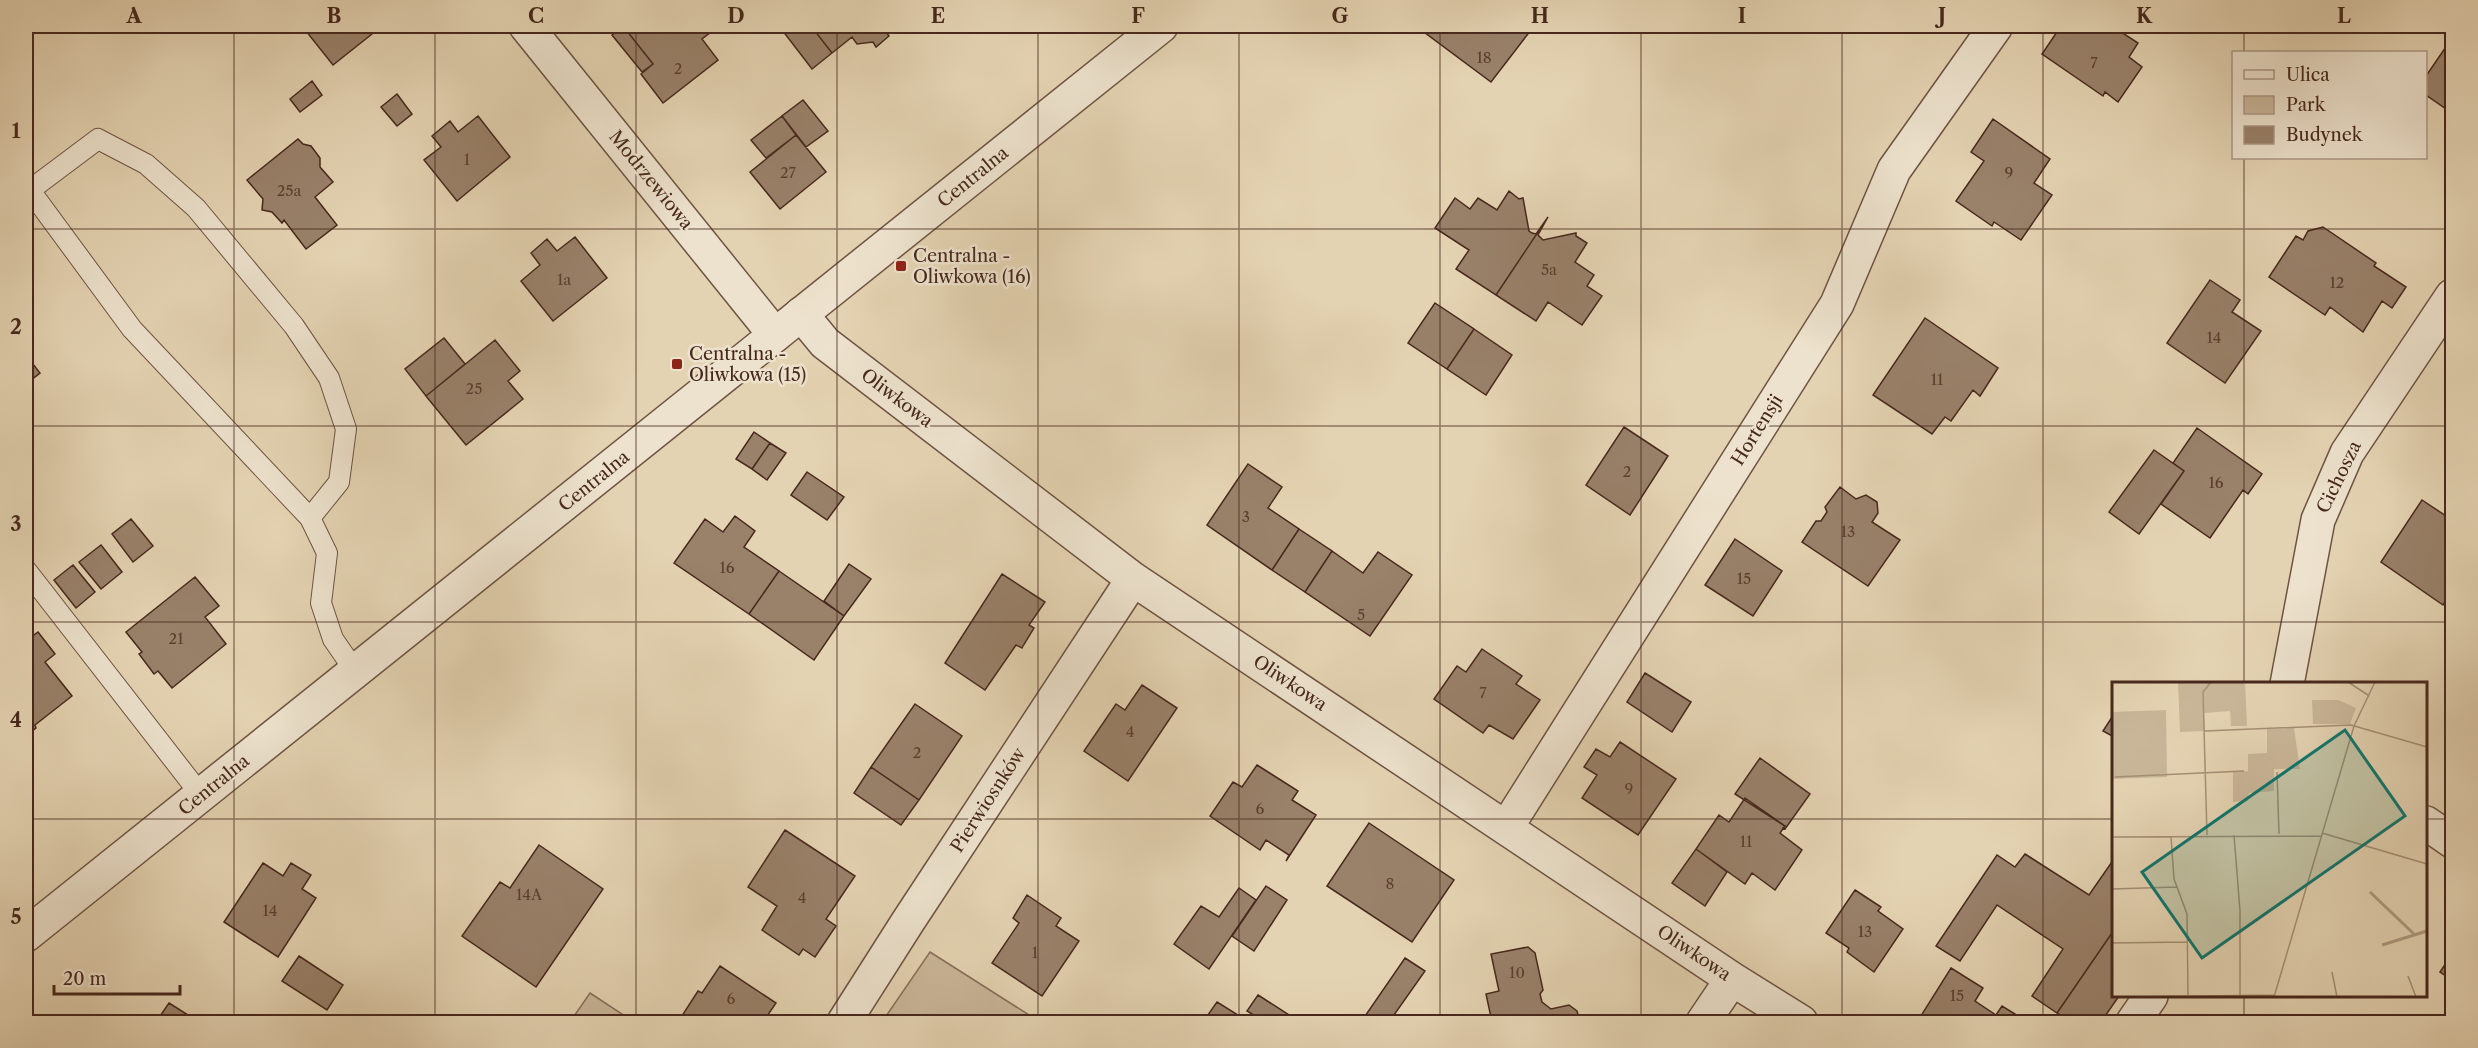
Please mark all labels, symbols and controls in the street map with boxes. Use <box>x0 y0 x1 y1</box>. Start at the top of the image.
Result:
text: A <box>125 4 142 28</box>
text: B <box>327 4 342 28</box>
text: C <box>528 4 544 28</box>
text: D <box>727 4 745 28</box>
text: E <box>931 4 945 28</box>
text: F <box>1131 4 1145 28</box>
text: G <box>1332 4 1349 28</box>
text: H <box>1531 4 1549 28</box>
text: I <box>1738 4 1746 28</box>
text: J <box>1934 4 1946 28</box>
text: K <box>2136 4 2153 28</box>
text: L <box>2337 4 2351 28</box>
house number: 18 <box>1476 48 1492 67</box>
legend <box>2232 51 2427 159</box>
house number: 7 <box>2090 53 2098 72</box>
house number: 2 <box>674 59 682 78</box>
text: Ulica <box>2286 64 2330 86</box>
text: Park <box>2286 94 2327 116</box>
text: 1 <box>12 119 21 143</box>
text: Budynek <box>2286 124 2364 146</box>
street label: Modrzewiowa <box>604 126 698 234</box>
street label: Centralna <box>933 141 1013 212</box>
house number: 1 <box>464 150 471 169</box>
house number: 27 <box>780 163 797 182</box>
house number: 9 <box>2005 163 2013 182</box>
house number: 25a <box>277 181 301 200</box>
place label: Centralna - Oliwkowa (16) <box>913 245 1031 288</box>
marker: Centralna - Oliwkowa (16) <box>894 259 908 273</box>
house number: 5a <box>1541 260 1557 279</box>
house number: 1a <box>557 270 571 289</box>
house number: 12 <box>2330 273 2344 292</box>
text: 2 <box>10 315 22 339</box>
house number: 14 <box>2207 328 2221 347</box>
place label: Centralna - Oliwkowa (15) <box>689 343 806 386</box>
marker: Centralna - Oliwkowa (15) <box>670 357 684 371</box>
street label: Oliwkowa <box>857 364 938 432</box>
house number: 11 <box>1931 370 1944 389</box>
house number: 25 <box>466 379 482 398</box>
street label: Hortensji <box>1727 390 1788 470</box>
street label: Cichosza <box>2312 437 2366 517</box>
street label: Centralna <box>554 445 634 516</box>
house number: 2 <box>1623 462 1631 481</box>
house number: 16 <box>2208 473 2224 492</box>
house number: 3 <box>1242 507 1250 526</box>
text: 3 <box>10 512 22 536</box>
house number: 13 <box>1841 522 1855 541</box>
house number: 16 <box>719 558 735 577</box>
house number: 15 <box>1737 569 1751 588</box>
house number: 5 <box>1357 605 1365 624</box>
house number: 21 <box>169 629 184 648</box>
street label: Oliwkowa <box>1249 650 1332 716</box>
inset map <box>2112 682 2427 997</box>
house number: 7 <box>1479 683 1487 702</box>
text: 4 <box>10 708 22 732</box>
house number: 4 <box>1126 722 1134 741</box>
street label: Pierwiosnków <box>946 742 1031 857</box>
house number: 2 <box>913 743 921 762</box>
street label: Centralna <box>174 749 254 820</box>
house number: 9 <box>1625 779 1633 798</box>
house number: 6 <box>1256 799 1265 818</box>
house number: 11 <box>1740 832 1753 851</box>
house number: 8 <box>1386 874 1395 893</box>
house number: 14A <box>516 885 543 904</box>
house number: 4 <box>798 888 806 907</box>
house number: 14 <box>263 901 277 920</box>
text: 5 <box>10 905 22 929</box>
street label: Oliwkowa <box>1653 920 1736 986</box>
house number: 13 <box>1858 922 1872 941</box>
house number: 1 <box>1032 943 1039 962</box>
scale bar <box>54 958 180 996</box>
house number: 10 <box>1509 963 1525 982</box>
text: 20 m <box>63 968 107 990</box>
house number: 15 <box>1950 986 1964 1005</box>
house number: 6 <box>727 989 736 1008</box>

